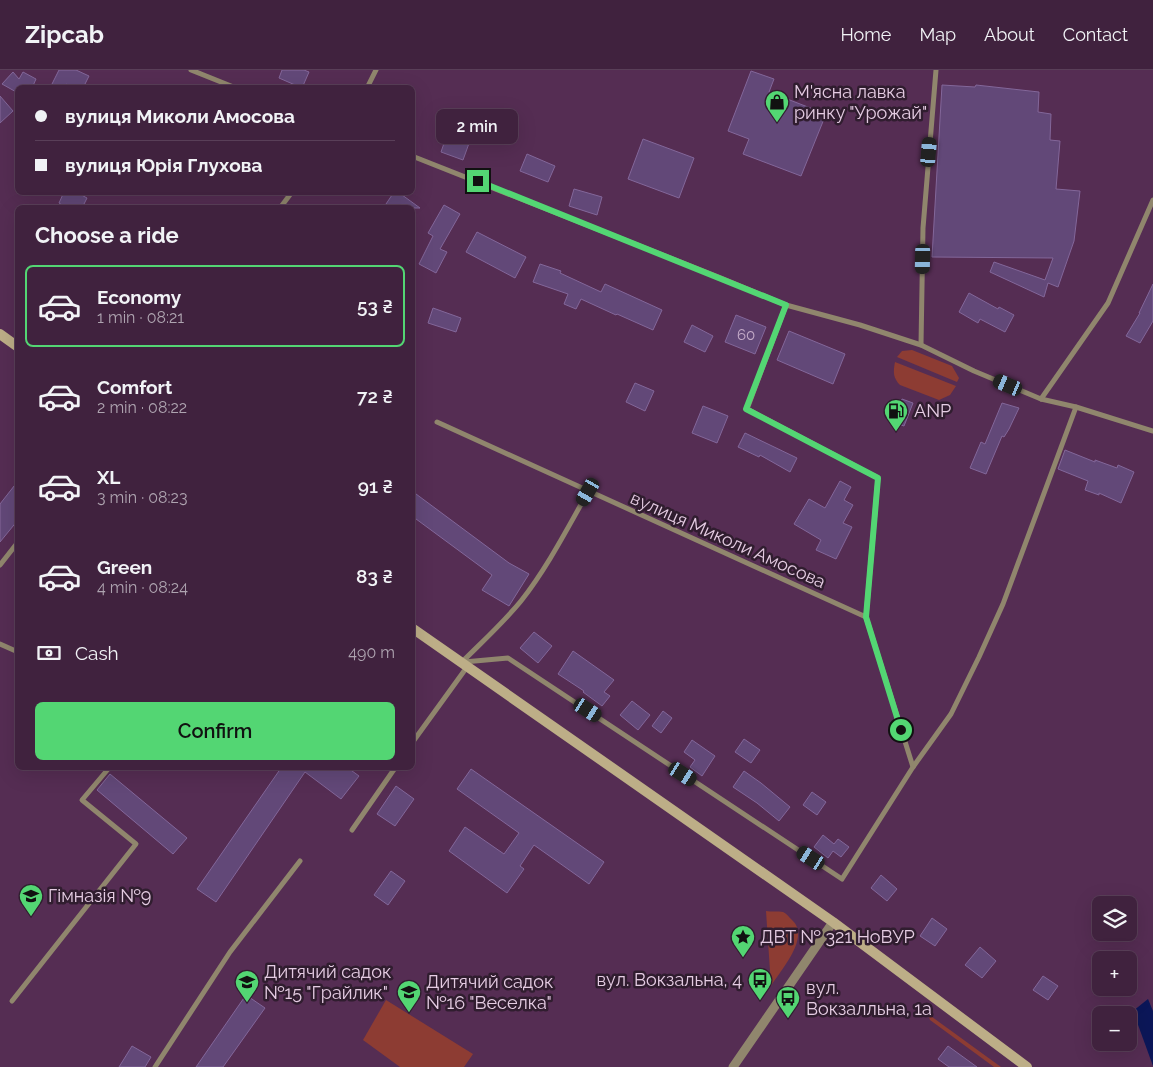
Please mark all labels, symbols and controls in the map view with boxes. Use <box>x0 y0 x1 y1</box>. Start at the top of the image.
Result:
text: Zipcab <box>25 20 104 49</box>
text: Home <box>840 24 891 45</box>
text: Map <box>919 24 956 45</box>
text: About <box>984 24 1035 45</box>
text: Contact <box>1063 24 1128 45</box>
place label: М'ясна лавка ринку "Урожай" <box>794 81 927 123</box>
shop icon: М'ясна лавка ринку "Урожай" <box>764 89 790 123</box>
text: вулиця Миколи Амосова <box>65 105 295 127</box>
callout: 2 min <box>437 108 519 144</box>
text: 2 min <box>457 117 498 136</box>
car <box>920 136 937 168</box>
text: вулиця Юрія Глухова <box>65 154 262 176</box>
route end <box>467 170 489 192</box>
text: Choose a ride <box>35 222 179 248</box>
car <box>915 244 930 274</box>
icon: car <box>37 284 82 329</box>
text: Economy <box>97 286 181 308</box>
text: 53 ₴ <box>357 295 393 317</box>
text: 1 min · 08:21 <box>97 308 184 327</box>
house number: 60 <box>737 326 755 344</box>
car <box>991 372 1024 398</box>
icon: car <box>37 374 82 419</box>
text: Comfort <box>97 376 172 398</box>
text: 72 ₴ <box>357 385 393 407</box>
text: 2 min · 08:22 <box>97 398 187 417</box>
fuel station icon: ANP <box>883 398 909 432</box>
place label: ANP <box>914 400 951 421</box>
icon: car <box>37 464 82 509</box>
text: XL <box>97 466 120 488</box>
text: 91 ₴ <box>358 475 393 497</box>
car <box>574 475 601 509</box>
street label: вулиця Миколи Амосова <box>627 487 829 592</box>
text: 3 min · 08:23 <box>97 488 188 507</box>
icon: car <box>37 554 82 599</box>
text: Green <box>97 556 152 578</box>
text: 83 ₴ <box>356 565 393 587</box>
text: 4 min · 08:24 <box>97 578 188 597</box>
icon: cash <box>35 639 63 667</box>
text: Cash <box>75 642 119 664</box>
text: 490 m <box>348 643 395 662</box>
car <box>571 696 604 724</box>
button: Confirm <box>35 702 395 760</box>
route start <box>890 719 912 741</box>
car <box>666 760 699 788</box>
car <box>794 844 827 872</box>
school or university icon: Гімназія №9 <box>18 883 44 917</box>
place label: Гімназія №9 <box>48 885 151 906</box>
map controls <box>1092 896 1137 1051</box>
button: layers <box>1092 896 1137 941</box>
place icon: ДВТ № 321 НоВУР <box>730 924 756 958</box>
place label: ДВТ № 321 НоВУР <box>760 926 915 947</box>
button: + <box>1092 951 1137 996</box>
place label: Дитячий садок №15 "Грайлик" <box>264 961 391 1003</box>
bus stop icon: вул. Вокзальна, 4 <box>747 967 773 1001</box>
school or university icon: Дитячий садок №15 "Грайлик" <box>234 969 260 1003</box>
place label: вул. Вокзальна, 4 <box>596 969 742 990</box>
place label: Дитячий садок №16 "Веселка" <box>426 971 553 1013</box>
place label: вул. Вокзалльна, 1а <box>806 977 932 1019</box>
school or university icon: Дитячий садок №16 "Веселка" <box>396 979 422 1013</box>
bus stop icon: вул. Вокзалльна, 1а <box>775 985 801 1019</box>
button: − <box>1092 1006 1137 1051</box>

